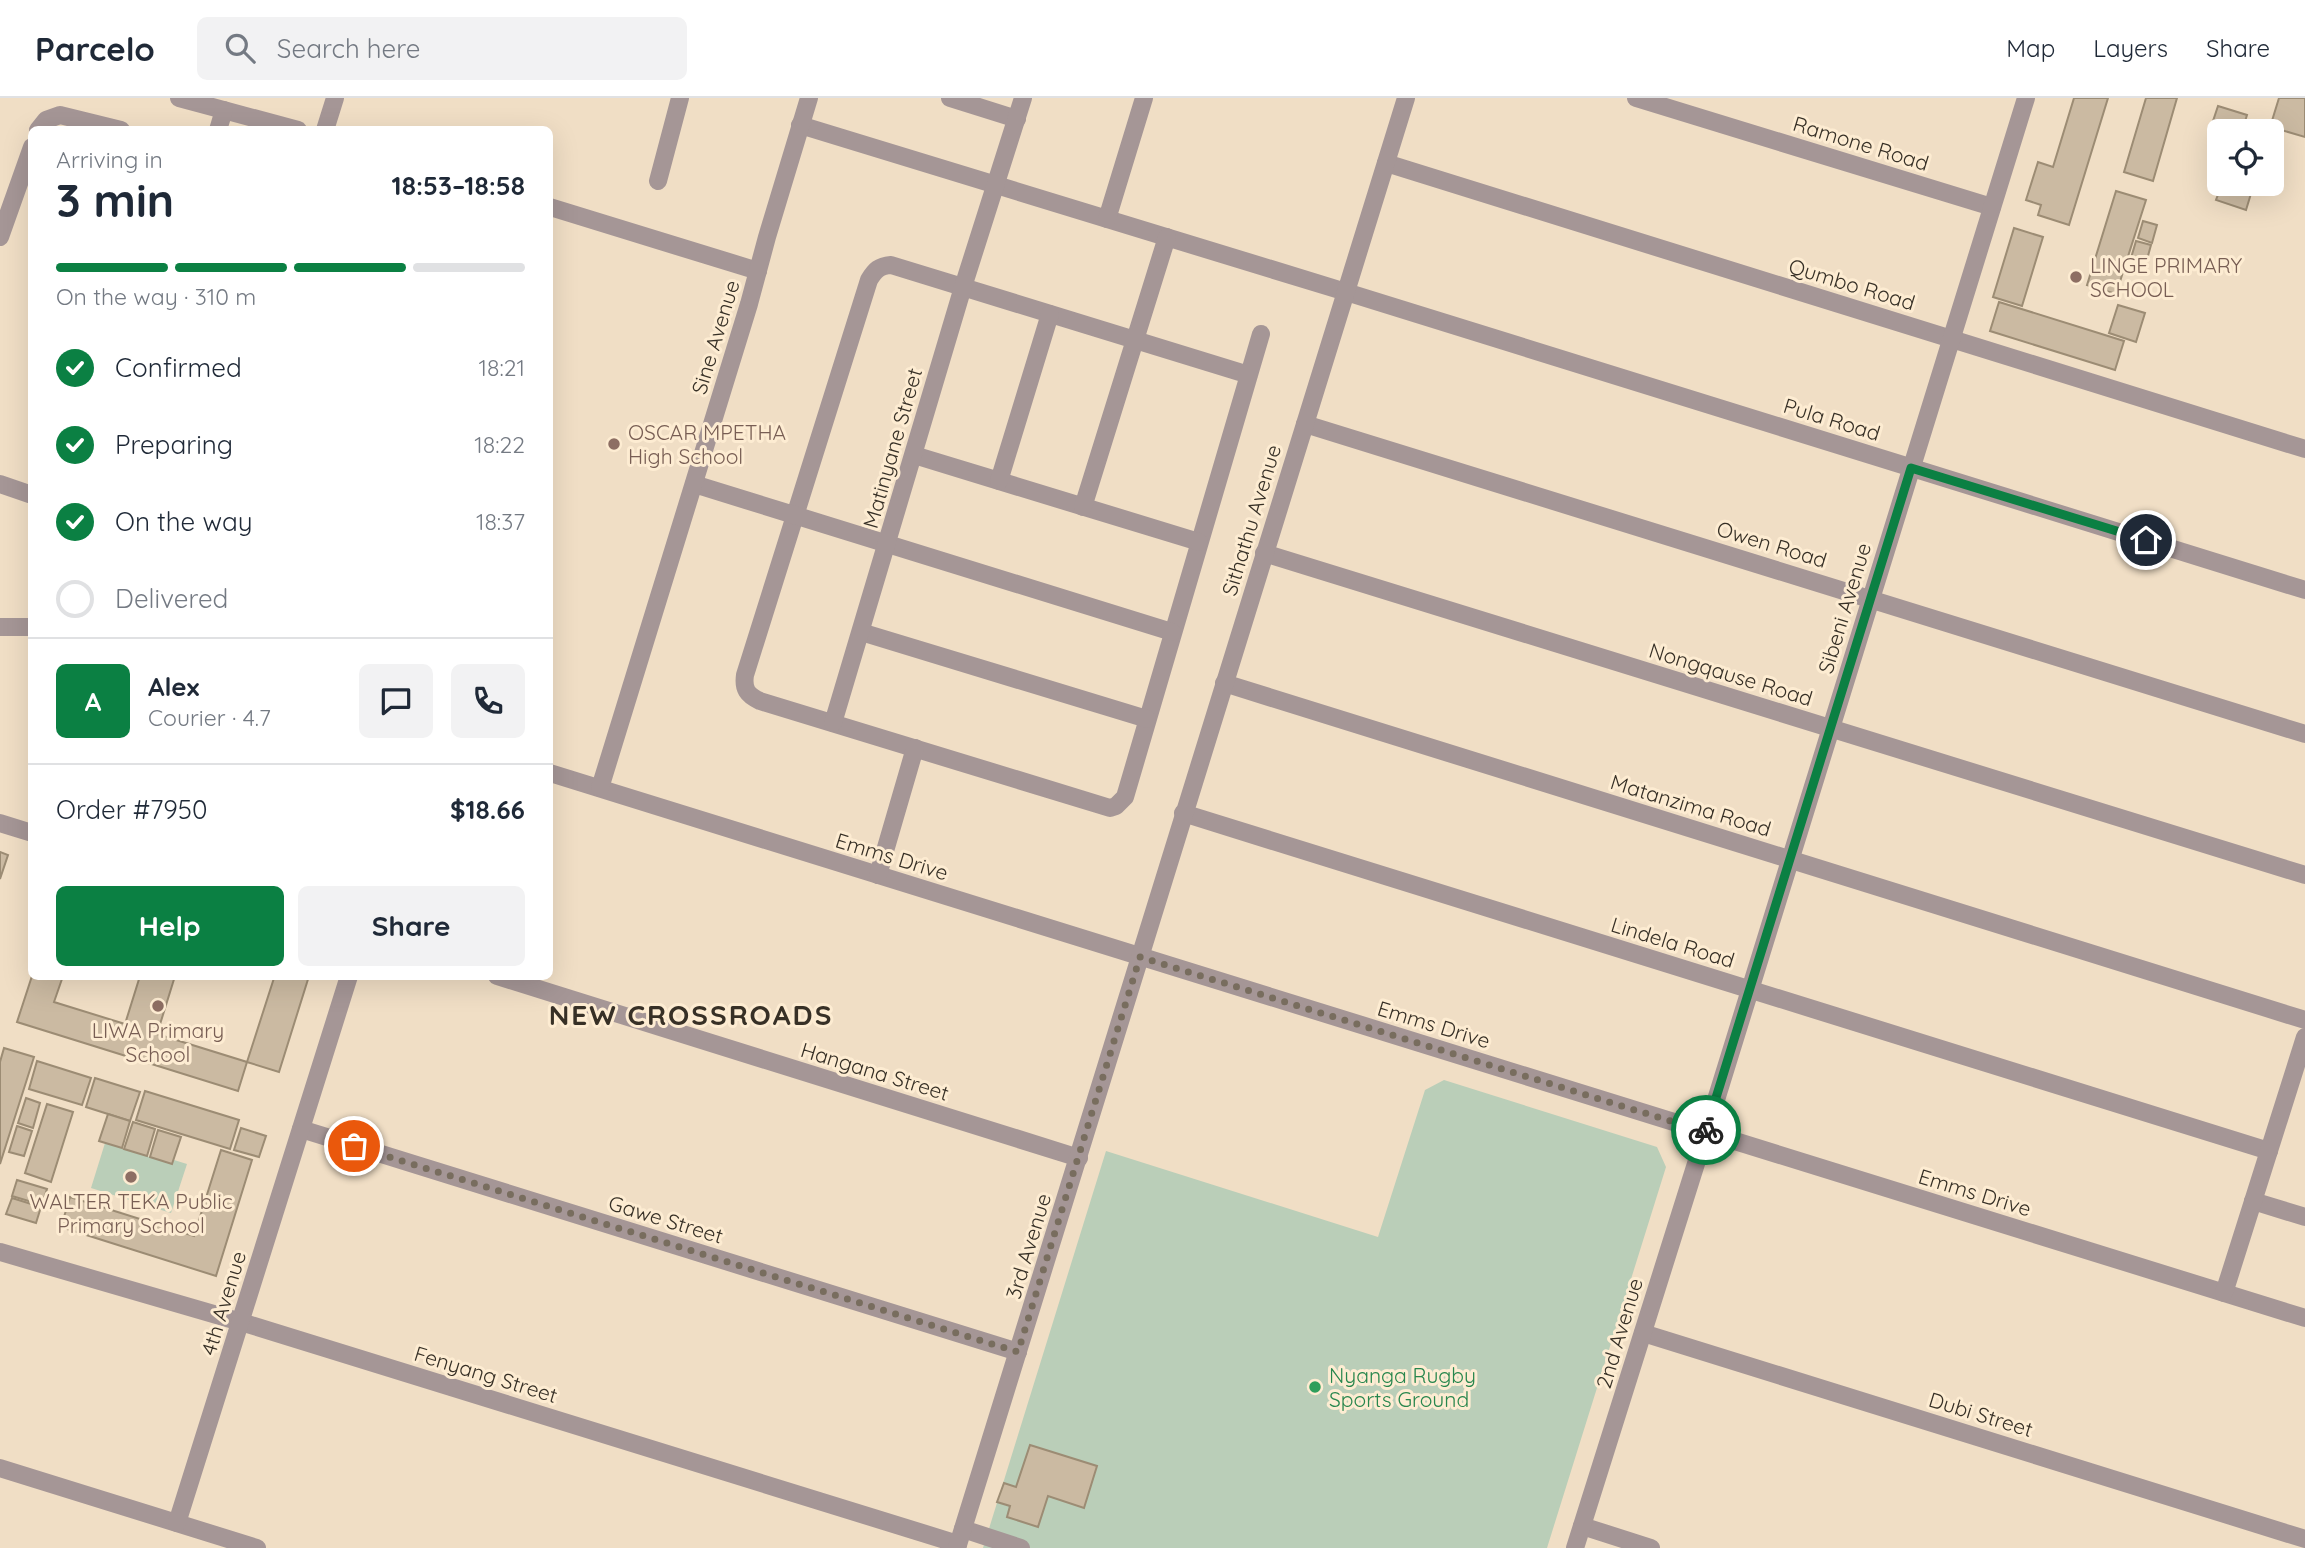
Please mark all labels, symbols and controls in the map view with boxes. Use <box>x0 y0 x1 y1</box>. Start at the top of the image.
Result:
search box <box>197 17 687 80</box>
text: Parcelo <box>35 28 155 69</box>
icon: search <box>221 29 259 67</box>
text: Search here <box>277 32 420 65</box>
text: Map <box>2006 33 2055 63</box>
text: Layers <box>2093 33 2168 63</box>
text: Share <box>2206 33 2270 63</box>
street label: Ramone Road <box>1790 110 1932 176</box>
map controls <box>2207 119 2284 196</box>
button: locate <box>2207 119 2284 196</box>
text: Arriving in <box>56 145 163 174</box>
text: 18:53–18:58 <box>392 169 525 202</box>
text: 3 min <box>56 171 174 229</box>
street label: Qumbo Road <box>1786 252 1918 316</box>
place label: LINGE PRIMARY SCHOOL <box>2090 252 2242 302</box>
marker: LINGE PRIMARY SCHOOL <box>2068 269 2084 285</box>
street label: Sine Avenue <box>685 277 745 397</box>
text: On the way · 310 m <box>56 282 256 311</box>
icon: check <box>56 349 94 387</box>
text: Confirmed <box>115 351 242 384</box>
text: 18:21 <box>479 353 525 382</box>
street label: Matinyane Street <box>857 365 927 531</box>
street label: Pula Road <box>1781 392 1883 446</box>
place label: OSCAR MPETHA High School <box>628 419 786 469</box>
icon: check <box>56 426 94 464</box>
text: Preparing <box>115 428 233 461</box>
text: 18:22 <box>474 430 525 459</box>
marker: OSCAR MPETHA High School <box>606 436 622 452</box>
street label: Sithathu Avenue <box>1216 441 1286 599</box>
icon: check <box>56 503 94 541</box>
text: On the way <box>115 505 253 538</box>
text: 18:37 <box>476 507 525 536</box>
pin <box>2116 510 2176 570</box>
street label: Owen Road <box>1714 515 1830 573</box>
icon: home <box>2127 521 2165 559</box>
street label: Sibeni Avenue <box>1812 540 1876 676</box>
text: Delivered <box>115 582 228 615</box>
street label: Nongqause Road <box>1646 637 1816 711</box>
button: chat <box>359 664 433 738</box>
button: phone <box>451 664 525 738</box>
text: Alex <box>148 670 199 703</box>
text: A <box>85 685 101 718</box>
text: Courier · 4.7 <box>148 703 271 732</box>
street label: Matanzima Road <box>1608 768 1774 842</box>
text: Order #7950 <box>56 793 207 826</box>
text: $18.66 <box>450 793 525 826</box>
street label: Emms Drive <box>833 827 951 885</box>
button: Help <box>56 886 284 966</box>
button: Share <box>298 886 525 966</box>
street label: Lindela Road <box>1608 911 1738 973</box>
street label: Emms Drive <box>1375 995 1493 1053</box>
district label: NEW CROSSROADS <box>549 997 833 1032</box>
marker: LIWA Primary School <box>150 998 166 1014</box>
place label: LIWA Primary School <box>92 1017 224 1067</box>
street label: Hangana Street <box>798 1036 952 1106</box>
courier <box>1671 1095 1741 1165</box>
icon: bike <box>1687 1111 1725 1149</box>
pin <box>324 1116 384 1176</box>
icon: bag <box>335 1127 373 1165</box>
street label: Emms Drive <box>1916 1163 2034 1221</box>
marker: WALTER TEKA Public Primary School <box>123 1169 139 1185</box>
place label: WALTER TEKA Public Primary School <box>29 1188 233 1238</box>
street label: Gawe Street <box>606 1189 726 1249</box>
street label: 3rd Avenue <box>1000 1190 1056 1302</box>
street label: 4th Avenue <box>195 1248 251 1358</box>
street label: 2nd Avenue <box>1590 1275 1648 1391</box>
street label: Fenyang Street <box>411 1340 561 1408</box>
place label: Nyanga Rugby Sports Ground <box>1329 1362 1476 1412</box>
marker: Nyanga Rugby Sports Ground <box>1307 1379 1323 1395</box>
street label: Dubi Street <box>1926 1386 2036 1442</box>

